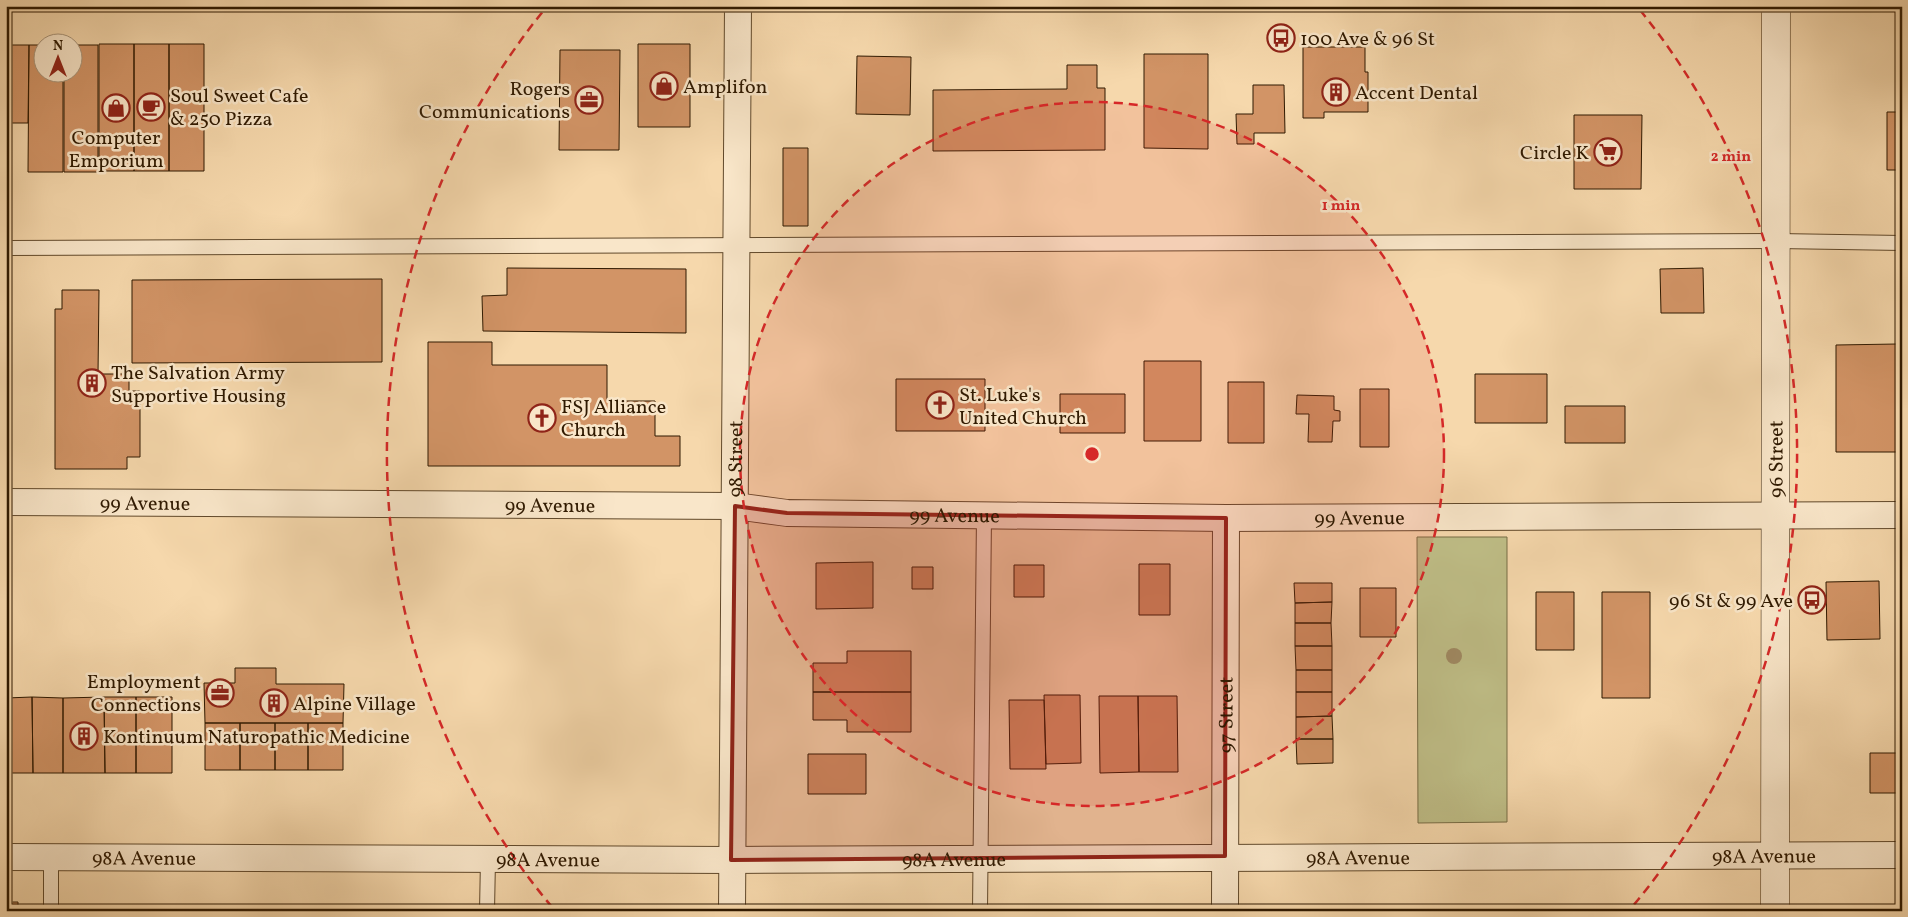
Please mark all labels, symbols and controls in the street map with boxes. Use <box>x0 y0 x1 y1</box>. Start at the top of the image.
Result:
bus stop icon: 100 Ave & 96 St <box>1266 23 1296 53</box>
place label: 100 Ave & 96 St <box>1300 26 1435 54</box>
north arrow <box>32 32 82 82</box>
text: N <box>53 37 63 56</box>
shop icon: Amplifon <box>649 71 679 101</box>
place label: Amplifon <box>683 74 768 102</box>
place label: Rogers Communications <box>419 76 570 127</box>
building icon: Accent Dental <box>1321 77 1351 107</box>
place label: Accent Dental <box>1355 80 1478 108</box>
place label: Soul Sweet Cafe & 250 Pizza <box>170 83 309 134</box>
office icon: Rogers Communications <box>574 85 604 115</box>
cafe icon: Soul Sweet Cafe & 250 Pizza <box>136 92 166 122</box>
shop icon: Computer Emporium <box>101 93 131 123</box>
place label: Computer Emporium <box>68 125 164 176</box>
supermarket icon: Circle K <box>1593 137 1623 167</box>
place label: Circle K <box>1520 140 1589 168</box>
text: 2 min <box>1711 147 1751 168</box>
text: 1 min <box>1322 196 1360 217</box>
place label: The Salvation Army Supportive Housing <box>111 360 286 411</box>
building icon: The Salvation Army Supportive Housing <box>77 368 107 398</box>
place label: St. Luke's United Church <box>959 382 1087 433</box>
church icon: St. Luke's United Church <box>925 390 955 420</box>
place label: FSJ Alliance Church <box>561 394 666 445</box>
church icon: FSJ Alliance Church <box>527 403 557 433</box>
street label: 98 Street <box>723 420 751 498</box>
street label: 96 Street <box>1763 420 1792 498</box>
centre of rings <box>1083 445 1101 463</box>
street label: 99 Avenue <box>100 491 190 519</box>
street label: 99 Avenue <box>505 493 595 521</box>
street label: 99 Avenue <box>909 502 1000 531</box>
street label: 99 Avenue <box>1314 505 1405 534</box>
bus stop icon: 96 St & 99 Ave <box>1797 585 1827 615</box>
place label: 96 St & 99 Ave <box>1669 588 1793 616</box>
place label: Employment Connections <box>87 669 201 720</box>
street label: 97 Street <box>1213 677 1242 753</box>
office icon: Employment Connections <box>205 678 235 708</box>
building icon: Alpine Village <box>259 688 289 718</box>
place label: Alpine Village <box>293 691 416 719</box>
building icon: Kontinuum Naturopathic Medicine <box>69 721 99 751</box>
place label: Kontinuum Naturopathic Medicine <box>103 724 410 752</box>
street label: 98A Avenue <box>1712 843 1816 872</box>
street label: 98A Avenue <box>92 845 196 874</box>
street label: 98A Avenue <box>1306 845 1410 874</box>
street label: 98A Avenue <box>496 847 600 875</box>
street label: 98A Avenue <box>902 847 1006 875</box>

